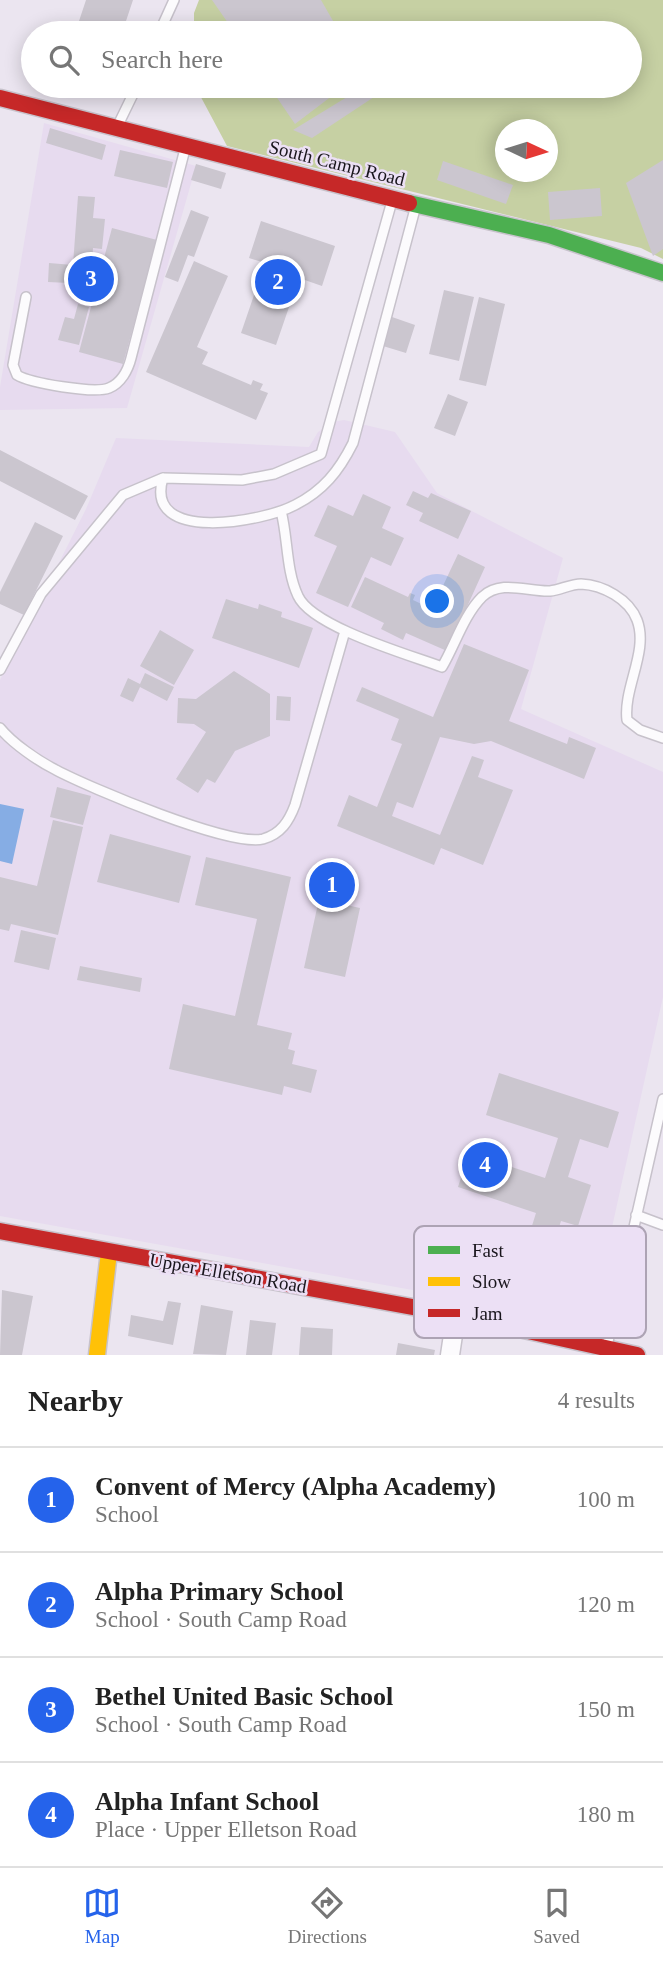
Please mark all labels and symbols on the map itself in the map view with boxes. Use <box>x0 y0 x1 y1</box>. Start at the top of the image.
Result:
north arrow <box>495 119 558 182</box>
street label: South Camp Road <box>267 136 408 190</box>
pin: 3 <box>68 253 114 305</box>
pin: 2 <box>255 256 301 308</box>
your location <box>420 584 454 618</box>
pin: 1 <box>309 859 355 911</box>
pin: 4 <box>462 1139 508 1191</box>
legend <box>414 1226 646 1338</box>
text: Fast <box>472 1240 504 1261</box>
street label: Upper Elletson Road <box>148 1249 309 1297</box>
text: Slow <box>472 1271 511 1292</box>
text: Jam <box>472 1303 503 1324</box>

